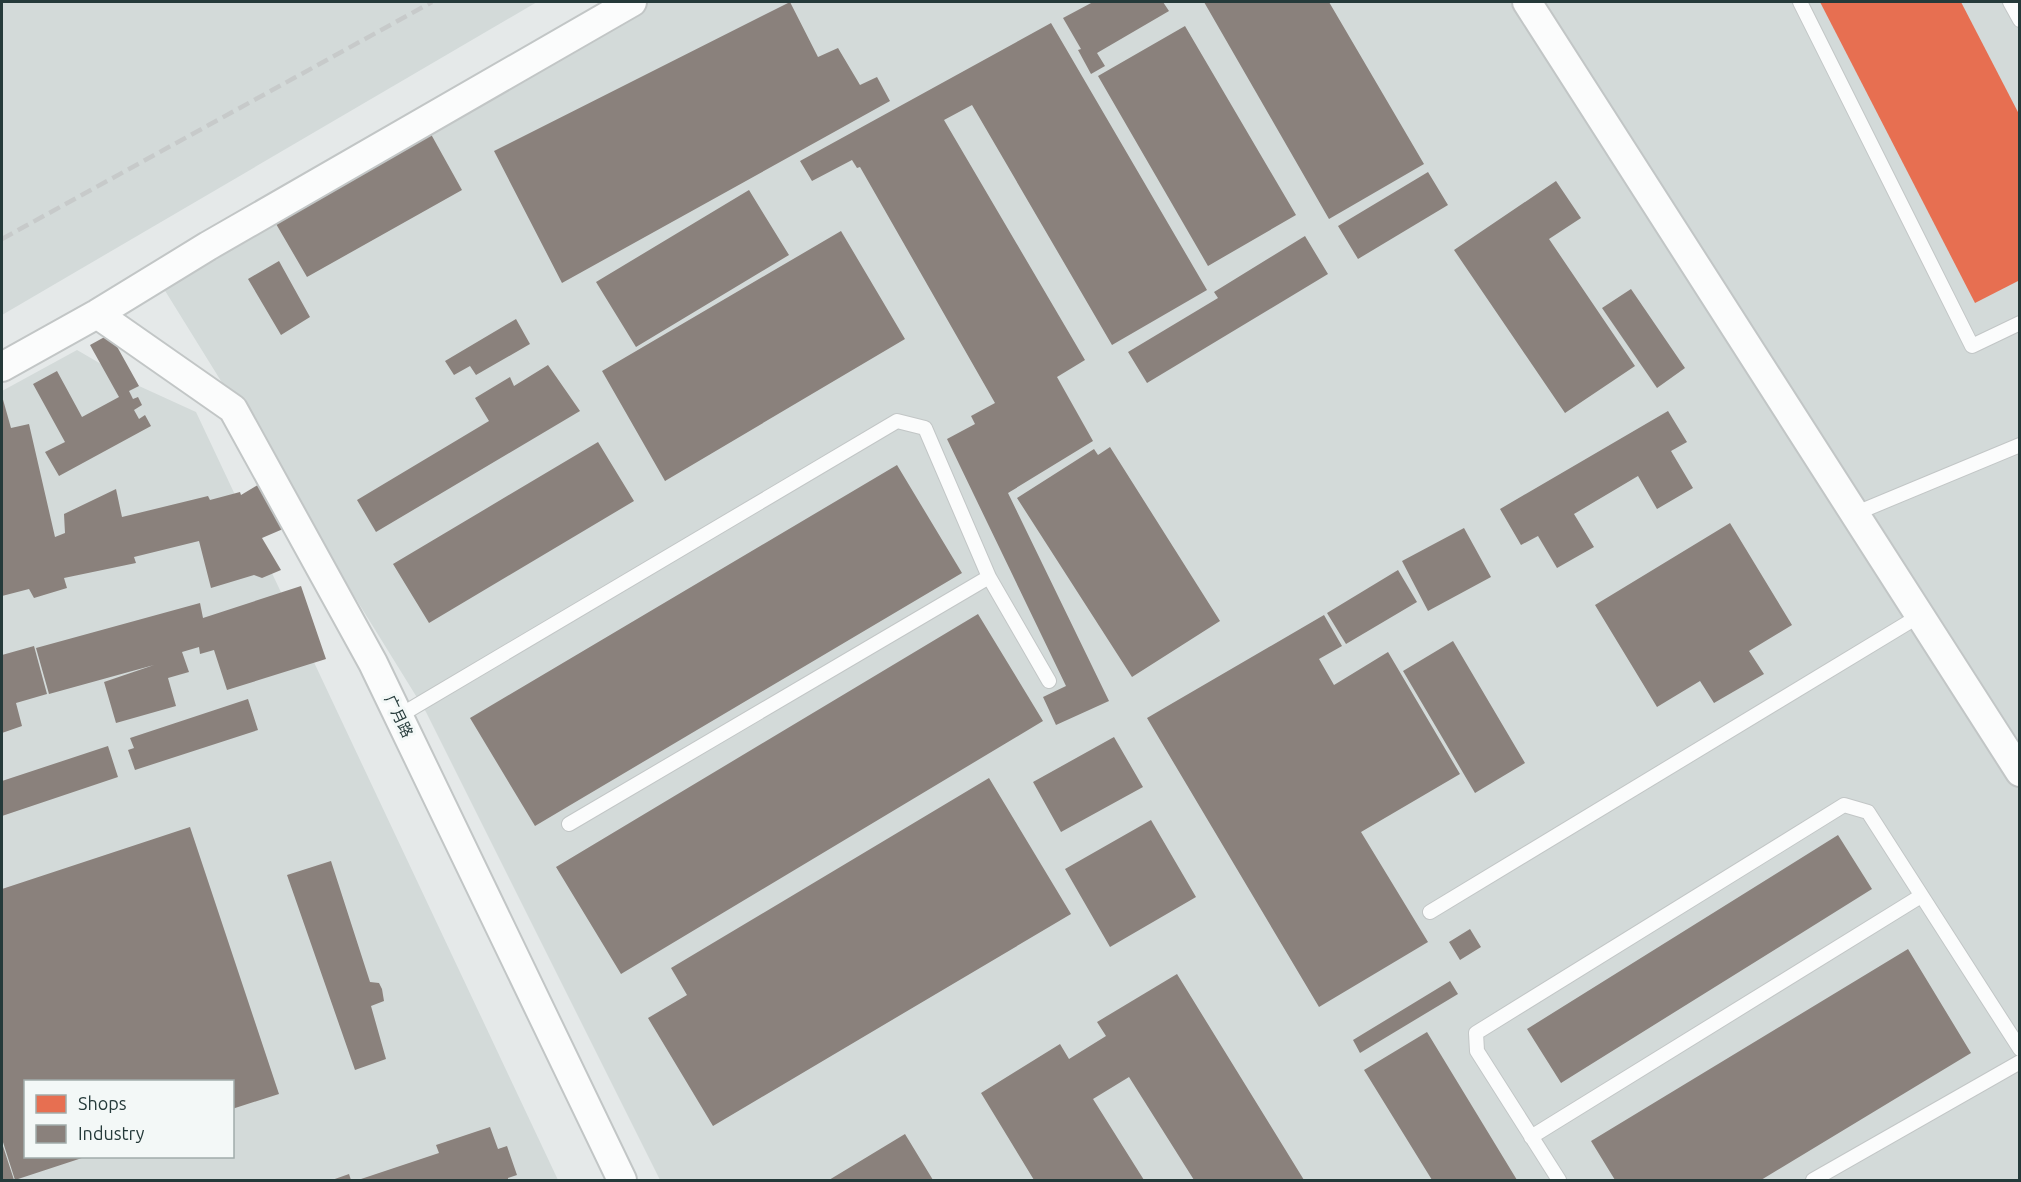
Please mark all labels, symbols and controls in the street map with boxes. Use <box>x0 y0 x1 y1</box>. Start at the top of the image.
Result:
street label: 广月路 <box>381 692 417 740</box>
legend <box>24 1080 234 1158</box>
text: Shops <box>78 1093 127 1113</box>
text: Industry <box>78 1123 145 1143</box>

